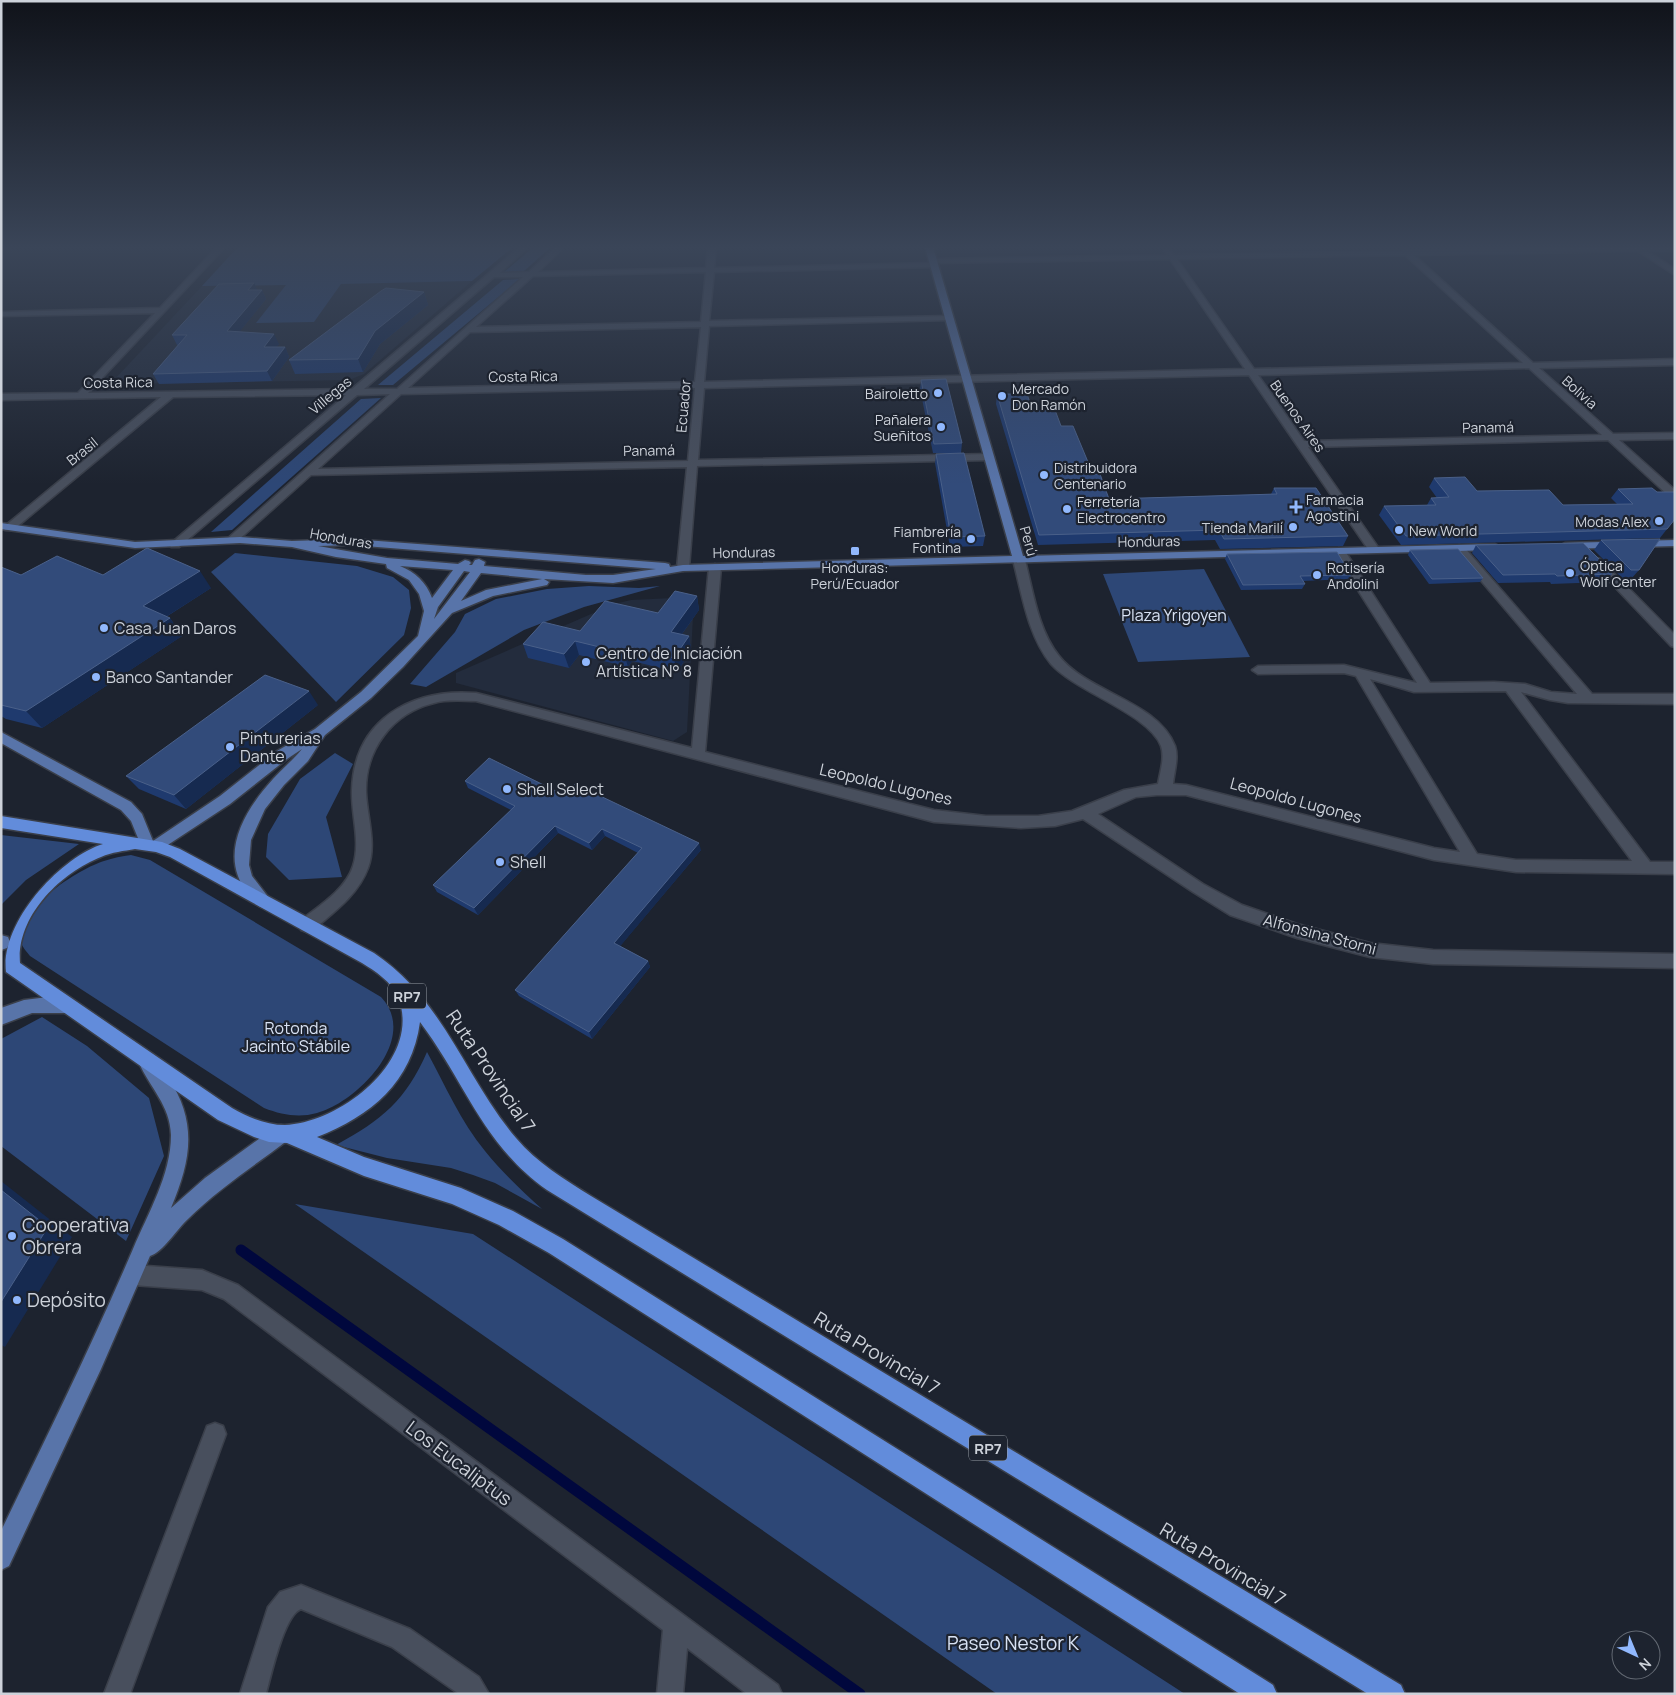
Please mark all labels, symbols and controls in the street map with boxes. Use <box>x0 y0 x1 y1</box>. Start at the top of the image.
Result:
street label: Costa Rica <box>488 366 558 386</box>
street label: Bolivia <box>1558 371 1602 413</box>
street label: Costa Rica <box>83 372 153 392</box>
street label: Villegas <box>305 372 355 418</box>
street label: Buenos Aires <box>1266 376 1330 456</box>
street label: Ecuador <box>671 379 695 433</box>
place label: Mercado Don Ramón <box>1012 379 1086 414</box>
place label: Bairoletto <box>865 384 928 403</box>
marker: Bairoletto <box>932 387 944 399</box>
marker: Mercado Don Ramón <box>996 390 1008 402</box>
place label: Pañalera Sueñitos <box>873 410 931 445</box>
street label: Panamá <box>1462 417 1514 437</box>
marker: Pañalera Sueñitos <box>935 421 947 433</box>
street label: Brasil <box>62 433 102 469</box>
street label: Panamá <box>623 440 675 460</box>
place label: Distribuidora Centenario <box>1054 458 1137 493</box>
marker: Distribuidora Centenario <box>1038 469 1050 481</box>
place label: Farmacia Agostini <box>1306 490 1364 525</box>
place label: Ferretería Electrocentro <box>1077 492 1166 527</box>
marker: Farmacia Agostini <box>1290 501 1302 513</box>
marker: Ferretería Electrocentro <box>1061 503 1073 515</box>
place label: Modas Alex <box>1575 512 1650 531</box>
marker: Modas Alex <box>1653 515 1665 527</box>
place label: Tienda Marilí <box>1202 518 1283 537</box>
marker: Tienda Marilí <box>1287 521 1299 533</box>
place label: New World <box>1409 521 1477 540</box>
place label: Fiambrería Fontina <box>894 522 961 557</box>
street label: Honduras <box>309 523 373 553</box>
street label: Perú <box>1016 524 1042 558</box>
marker: New World <box>1393 524 1405 536</box>
street label: Honduras <box>1118 531 1180 551</box>
marker: Fiambrería Fontina <box>965 533 977 545</box>
street label: Honduras <box>713 542 775 562</box>
marker: Honduras: Perú/Ecuador <box>849 545 861 557</box>
place label: Óptica Wolf Center <box>1580 556 1656 591</box>
place label: Honduras: Perú/Ecuador <box>811 558 899 593</box>
place label: Rotisería Andolini <box>1327 558 1385 593</box>
marker: Óptica Wolf Center <box>1564 567 1576 579</box>
marker: Rotisería Andolini <box>1311 569 1323 581</box>
park label: Plaza Yrigoyen <box>1121 604 1227 626</box>
place label: Casa Juan Daros <box>114 617 236 639</box>
marker: Casa Juan Daros <box>98 622 110 634</box>
place label: Centro de Iniciación Artística N° 8 <box>596 642 742 682</box>
marker: Centro de Iniciación Artística N° 8 <box>580 656 592 668</box>
place label: Banco Santander <box>106 666 233 688</box>
marker: Banco Santander <box>90 671 102 683</box>
place label: Pinturerias Dante <box>240 727 321 767</box>
marker: Pinturerias Dante <box>224 741 236 753</box>
street label: Leopoldo Lugones <box>817 758 955 810</box>
street label: Leopoldo Lugones <box>1228 772 1364 828</box>
place label: Shell Select <box>517 778 604 800</box>
marker: Shell Select <box>501 783 513 795</box>
place label: Shell <box>510 851 546 873</box>
marker: Shell <box>494 856 506 868</box>
street label: Alfonsina Storni <box>1261 908 1379 960</box>
road number: RP7 <box>388 984 426 1008</box>
street label: Ruta Provincial 7 <box>440 1005 542 1137</box>
park label: Rotonda Jacinto Stábile <box>242 1017 350 1057</box>
place label: Cooperativa Obrera <box>22 1212 129 1260</box>
marker: Cooperativa Obrera <box>6 1230 18 1242</box>
place label: Depósito <box>27 1287 106 1313</box>
marker: Depósito <box>11 1294 23 1306</box>
street label: Ruta Provincial 7 <box>809 1305 945 1401</box>
street label: Los Eucaliptus <box>401 1414 517 1512</box>
road number: RP7 <box>969 1436 1007 1460</box>
street label: Ruta Provincial 7 <box>1155 1516 1291 1612</box>
park label: Paseo Nestor K <box>947 1630 1080 1656</box>
north arrow <box>1611 1630 1661 1680</box>
text: N <box>1635 1654 1656 1675</box>

